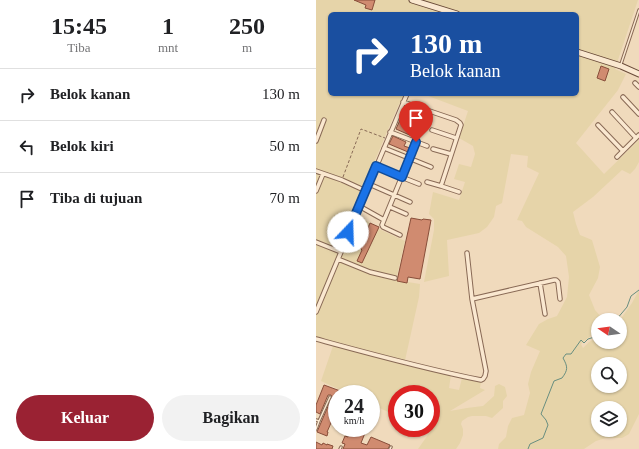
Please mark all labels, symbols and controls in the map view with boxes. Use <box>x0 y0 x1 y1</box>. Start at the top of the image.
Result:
text: 15:45 <box>51 13 107 39</box>
text: 1 <box>162 13 174 39</box>
text: 250 <box>229 13 265 39</box>
icon: right <box>344 28 396 80</box>
text: 130 m <box>410 28 482 59</box>
text: Tiba <box>67 40 91 55</box>
text: mnt <box>158 40 178 55</box>
text: m <box>242 40 252 55</box>
text: Belok kanan <box>410 61 500 81</box>
icon: right <box>16 84 38 106</box>
text: Belok kanan <box>50 86 130 102</box>
text: 130 m <box>262 86 300 102</box>
pin <box>399 101 433 142</box>
icon: arrive <box>405 107 427 129</box>
icon: left <box>16 136 38 158</box>
text: Belok kiri <box>50 138 114 154</box>
text: 50 m <box>270 138 300 154</box>
icon: arrive <box>16 188 38 210</box>
text: Tiba di tujuan <box>50 190 142 206</box>
text: 70 m <box>270 190 300 206</box>
position arrow <box>327 211 369 253</box>
north arrow <box>591 313 627 349</box>
map controls <box>591 313 627 437</box>
button: search <box>591 357 627 393</box>
speed limit sign: 30 <box>388 385 440 437</box>
button: Keluar <box>16 395 154 441</box>
button: Bagikan <box>162 395 300 441</box>
text: 24 <box>344 395 364 417</box>
button: layers <box>591 401 627 437</box>
text: km/h <box>344 415 364 426</box>

